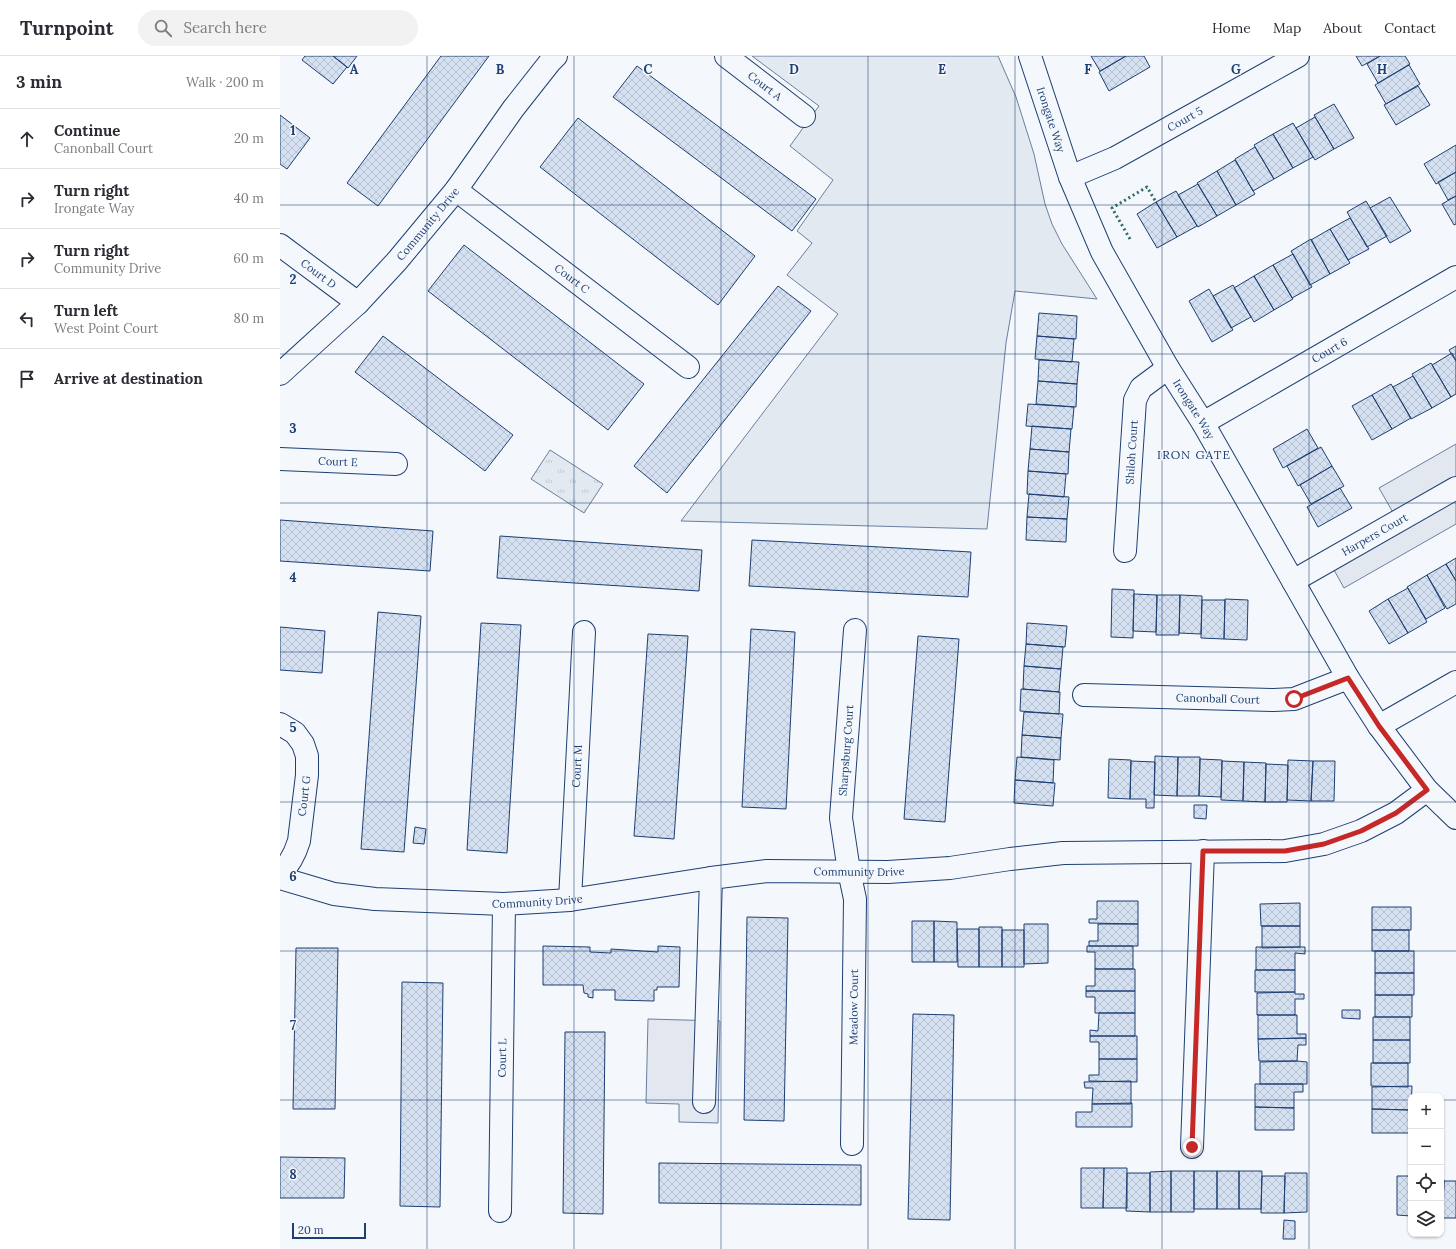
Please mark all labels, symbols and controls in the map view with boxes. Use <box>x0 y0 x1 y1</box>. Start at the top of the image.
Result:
search box <box>138 10 418 46</box>
text: Turnpoint <box>20 16 114 40</box>
icon: search <box>152 17 174 39</box>
text: Search here <box>184 18 267 37</box>
text: Home <box>1212 19 1251 37</box>
text: Map <box>1273 19 1301 37</box>
text: About <box>1323 19 1362 37</box>
text: Contact <box>1384 19 1436 37</box>
text: A <box>350 61 359 78</box>
text: B <box>496 61 505 78</box>
text: C <box>644 61 653 78</box>
text: D <box>789 61 799 78</box>
text: E <box>938 61 946 78</box>
text: F <box>1084 61 1092 78</box>
text: G <box>1231 61 1241 78</box>
text: H <box>1377 61 1387 78</box>
street label: Court A <box>745 68 786 104</box>
text: 3 min <box>16 71 62 93</box>
text: Walk · 200 m <box>186 74 264 91</box>
street label: Irongate Way <box>1034 85 1068 154</box>
street label: Court 5 <box>1165 103 1205 135</box>
text: Continue <box>54 121 120 140</box>
text: 1 <box>290 122 296 139</box>
icon: ahead <box>16 128 38 150</box>
text: 20 m <box>234 130 264 147</box>
text: Canonball Court <box>54 140 153 157</box>
text: Turn right <box>54 181 130 200</box>
street label: Community Drive <box>393 184 462 263</box>
icon: right <box>16 188 38 210</box>
text: 40 m <box>234 190 264 207</box>
text: Irongate Way <box>54 200 134 217</box>
text: Turn right <box>54 241 130 260</box>
icon: right <box>16 248 38 270</box>
text: 60 m <box>233 250 264 267</box>
street label: Court D <box>298 256 339 291</box>
text: Community Drive <box>54 260 161 277</box>
street label: Court C <box>552 261 593 297</box>
text: 2 <box>290 271 297 288</box>
text: Turn left <box>54 301 118 320</box>
icon: left <box>16 308 38 330</box>
text: 80 m <box>234 310 264 327</box>
text: West Point Court <box>54 320 158 337</box>
street label: Court 6 <box>1309 334 1350 366</box>
icon: arrive <box>16 368 38 390</box>
text: Arrive at destination <box>54 369 203 388</box>
street label: Irongate Way <box>1170 376 1218 442</box>
street label: Shiloh Court <box>1122 419 1141 485</box>
text: 3 <box>289 420 297 437</box>
district label: IRON GATE <box>1157 447 1231 462</box>
street label: Court E <box>318 454 358 469</box>
street label: Harpers Court <box>1339 510 1411 559</box>
text: 4 <box>289 569 297 586</box>
street label: Canonball Court <box>1176 690 1261 707</box>
route start <box>1285 690 1303 708</box>
street label: Sharpsburg Court <box>836 704 856 797</box>
text: 5 <box>289 719 297 736</box>
street label: Court M <box>569 744 585 788</box>
street label: Court G <box>295 774 314 817</box>
street label: Community Drive <box>814 864 905 879</box>
text: 6 <box>289 868 297 885</box>
street label: Community Drive <box>492 891 584 911</box>
street label: Meadow Court <box>846 968 861 1045</box>
text: 7 <box>290 1017 296 1034</box>
street label: Court L <box>495 1038 509 1078</box>
map controls <box>1408 1093 1444 1237</box>
button: + <box>1408 1093 1444 1129</box>
button: − <box>1408 1129 1444 1165</box>
route end <box>1183 1138 1201 1156</box>
button: locate <box>1408 1165 1444 1201</box>
text: 8 <box>289 1166 297 1183</box>
button: layers <box>1408 1201 1444 1237</box>
scale bar <box>292 1221 366 1240</box>
text: 20 m <box>298 1223 323 1237</box>

